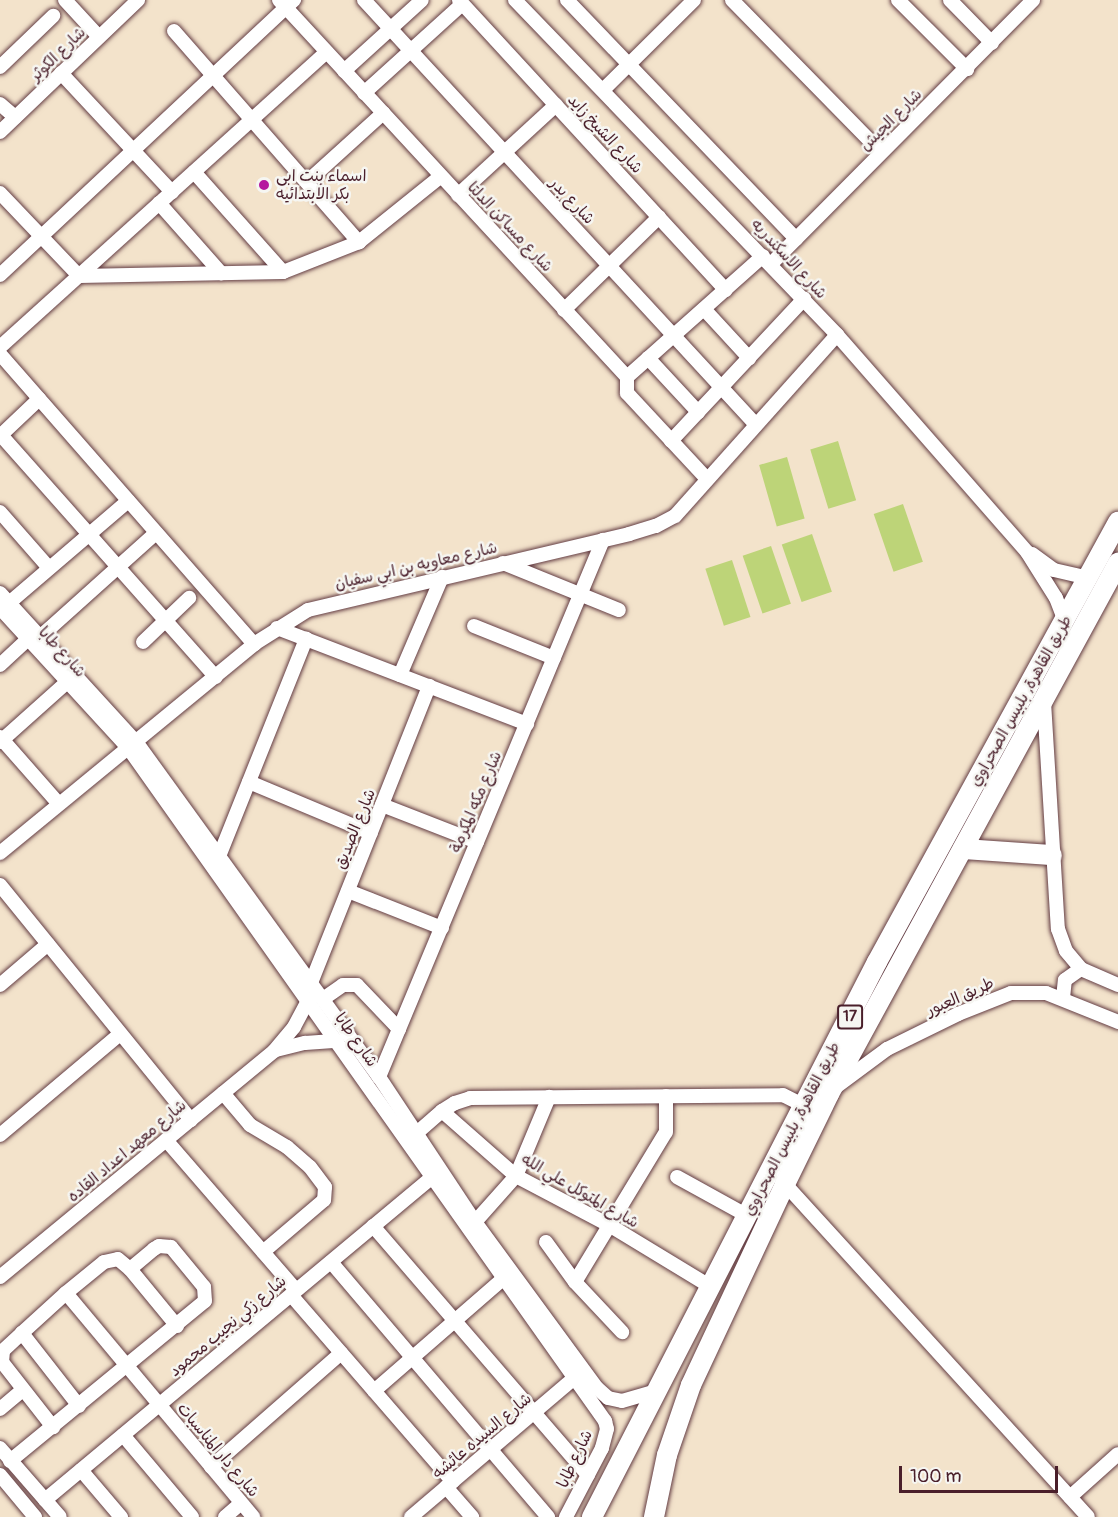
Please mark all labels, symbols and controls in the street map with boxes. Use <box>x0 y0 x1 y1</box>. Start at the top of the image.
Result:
street label: شارع الكوثر <box>26 23 90 85</box>
street label: شارع الجيش <box>856 85 926 155</box>
street label: شارع الشيخ زايد <box>563 90 647 178</box>
place label: اسماء بنت ابي بكر الابتدائيه <box>276 166 366 204</box>
street label: شارع بدر <box>546 174 598 228</box>
marker: اسماء بنت ابي بكر الابتدائيه <box>257 178 271 192</box>
street label: شارع مساكن الدلتا <box>463 178 557 276</box>
street label: شارع الاسكندريه <box>747 215 831 303</box>
street label: شارع معاويه بن ابي سفيان <box>333 538 499 594</box>
street label: طريق القاهرة, بلبيس الصحراوي <box>966 612 1076 790</box>
street label: شارع طابا <box>34 623 90 681</box>
street label: شارع مكه المكرمة <box>446 748 506 856</box>
street label: شارع الصديق <box>330 786 380 872</box>
street label: طريق العبور <box>923 974 997 1020</box>
road number: 17 <box>836 1005 864 1029</box>
street label: شارع طابا <box>330 1009 382 1071</box>
street label: طريق القاهرة, بلبيس الصحراوي <box>740 1039 844 1219</box>
street label: شارع معهد اعداد القاده <box>64 1096 190 1206</box>
street label: شارع المتوكل علي الله <box>518 1150 642 1232</box>
street label: شارع زكي نجيب محمود <box>166 1271 290 1381</box>
street label: شارع السيده عائشه <box>428 1389 536 1483</box>
street label: شارع دار المناسبات <box>173 1399 263 1501</box>
street label: شارع طابا <box>553 1427 597 1491</box>
scale bar <box>902 1454 1061 1492</box>
text: 100 m <box>910 1465 962 1488</box>

